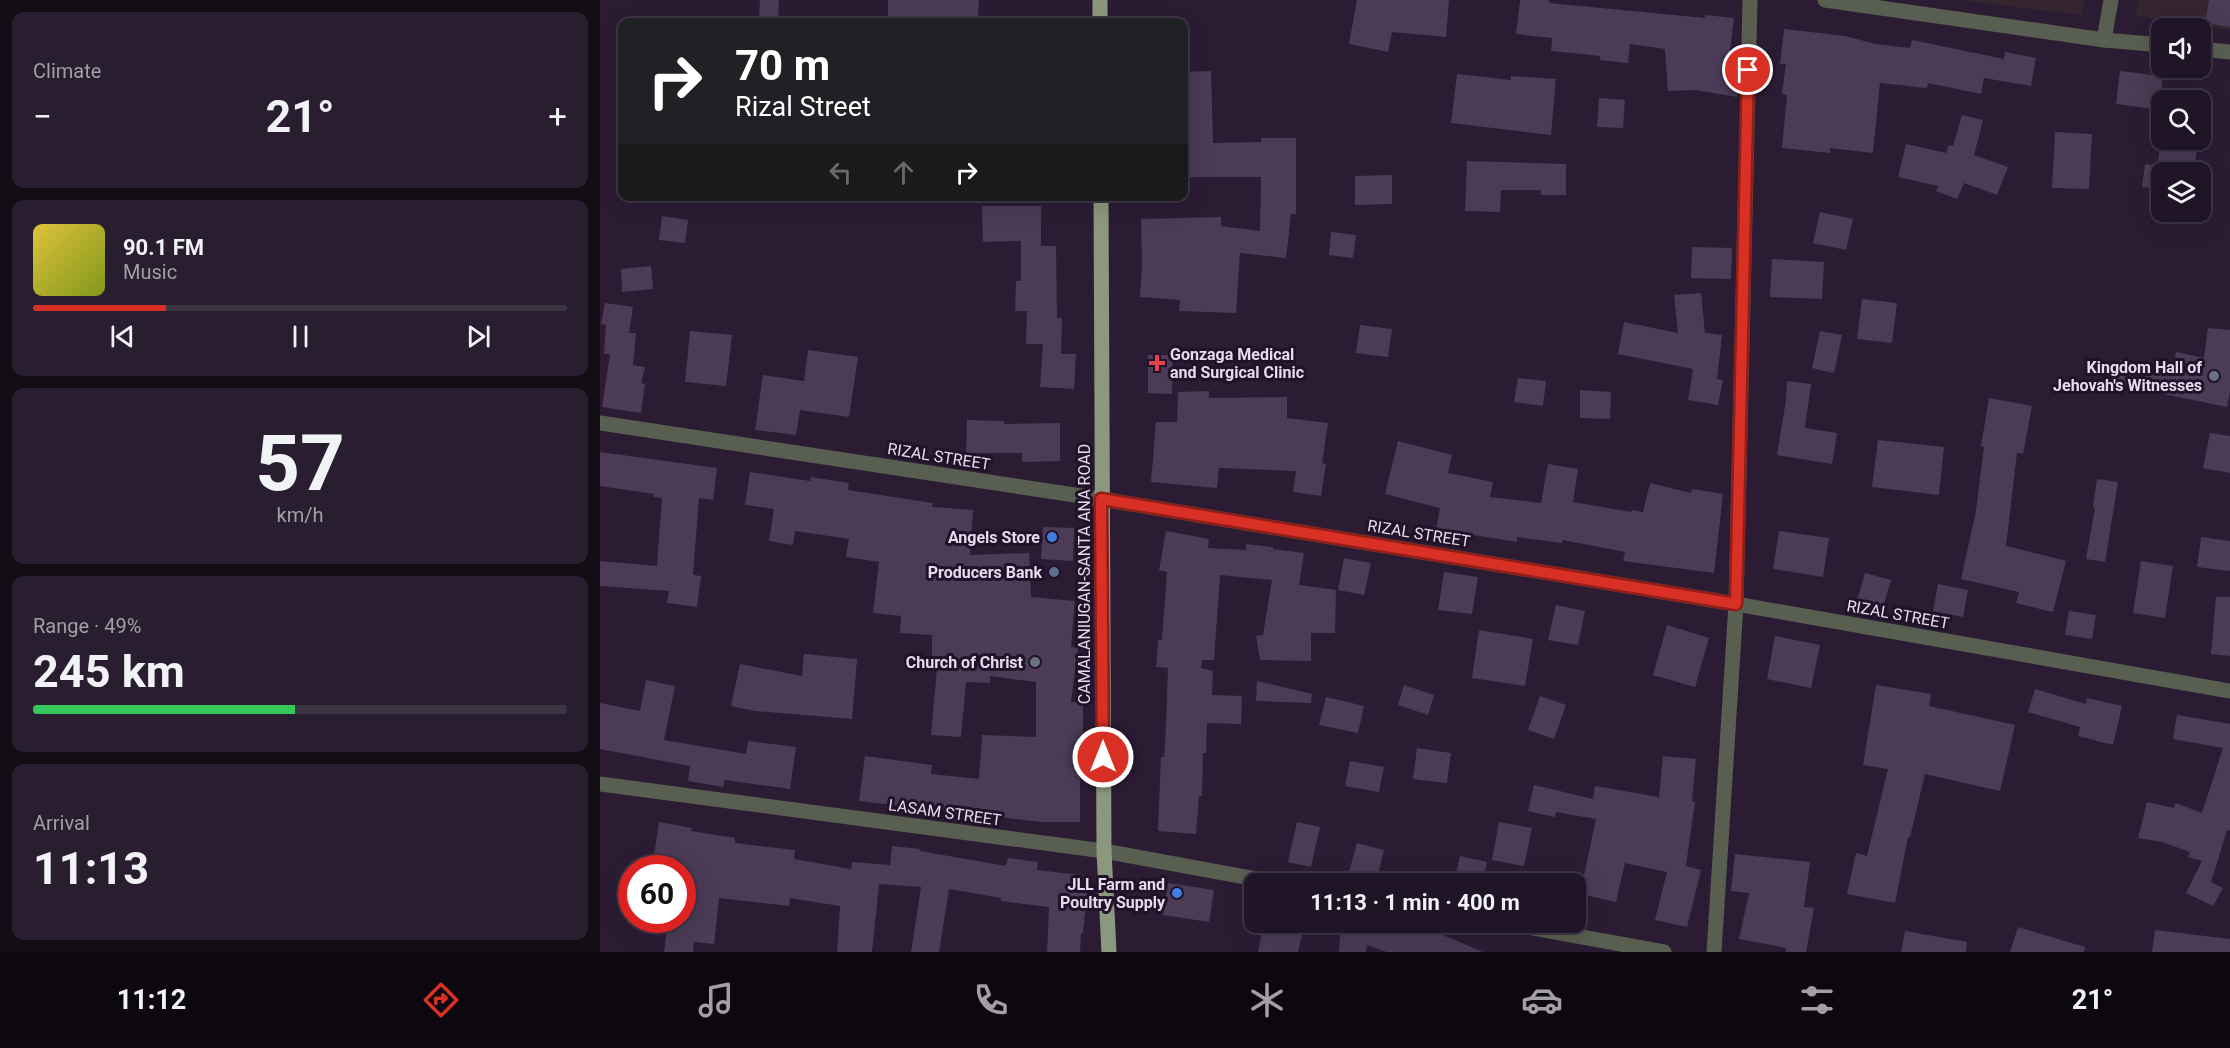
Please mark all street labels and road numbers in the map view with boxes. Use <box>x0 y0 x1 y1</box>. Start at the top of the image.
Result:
street label: RIZAL STREET <box>886 439 992 474</box>
street label: CAMALANIUGAN-SANTA ANA ROAD <box>1075 444 1094 704</box>
street label: RIZAL STREET <box>1366 516 1472 551</box>
street label: RIZAL STREET <box>1845 596 1951 633</box>
street label: LASAM STREET <box>887 795 1003 830</box>

